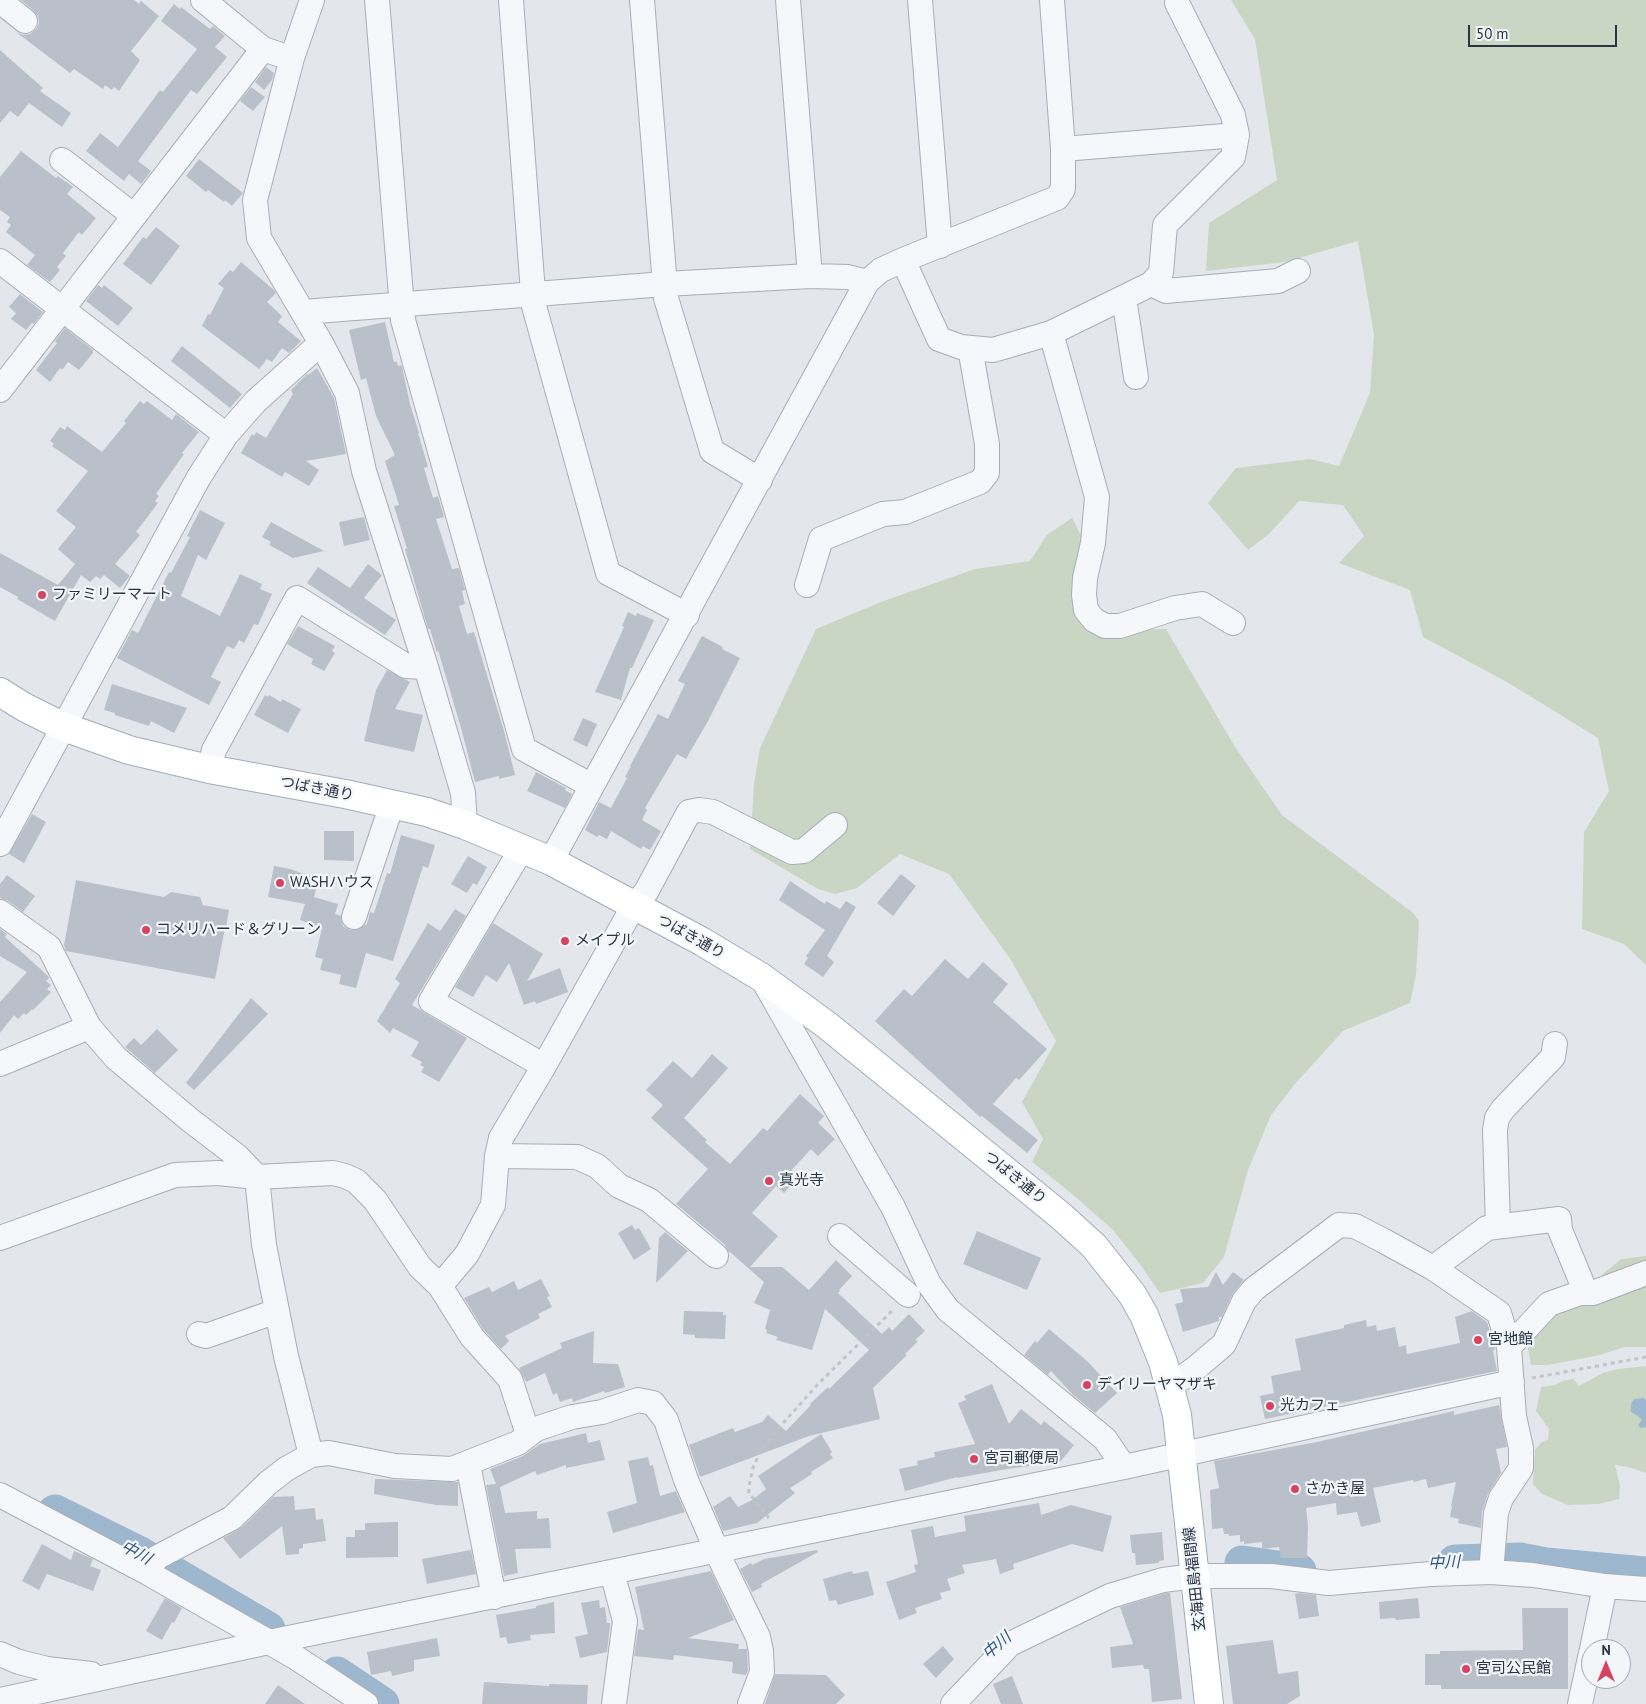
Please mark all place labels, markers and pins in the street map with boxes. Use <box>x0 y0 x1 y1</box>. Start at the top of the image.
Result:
place label: ファミリーマート <box>52 586 172 604</box>
marker: ファミリーマート <box>36 589 48 601</box>
place label: WASHハウス <box>290 874 374 892</box>
marker: WASHハウス <box>274 877 286 889</box>
place label: コメリハード＆グリーン <box>156 921 321 939</box>
marker: コメリハード＆グリーン <box>140 924 152 936</box>
place label: メイプル <box>575 932 635 950</box>
marker: メイプル <box>559 935 571 947</box>
place label: 真光寺 <box>779 1172 824 1190</box>
marker: 真光寺 <box>763 1175 775 1187</box>
place label: 宮地館 <box>1488 1331 1533 1349</box>
marker: 宮地館 <box>1472 1334 1484 1346</box>
place label: デイリーヤマザキ <box>1097 1376 1217 1394</box>
marker: デイリーヤマザキ <box>1081 1379 1093 1391</box>
place label: 光カフェ <box>1280 1397 1340 1415</box>
marker: 光カフェ <box>1264 1400 1276 1412</box>
place label: 宮司郵便局 <box>984 1450 1059 1468</box>
marker: 宮司郵便局 <box>968 1453 980 1465</box>
place label: さかき屋 <box>1305 1480 1365 1498</box>
marker: さかき屋 <box>1289 1483 1301 1495</box>
place label: 宮司公民館 <box>1476 1660 1551 1678</box>
marker: 宮司公民館 <box>1460 1663 1472 1675</box>

